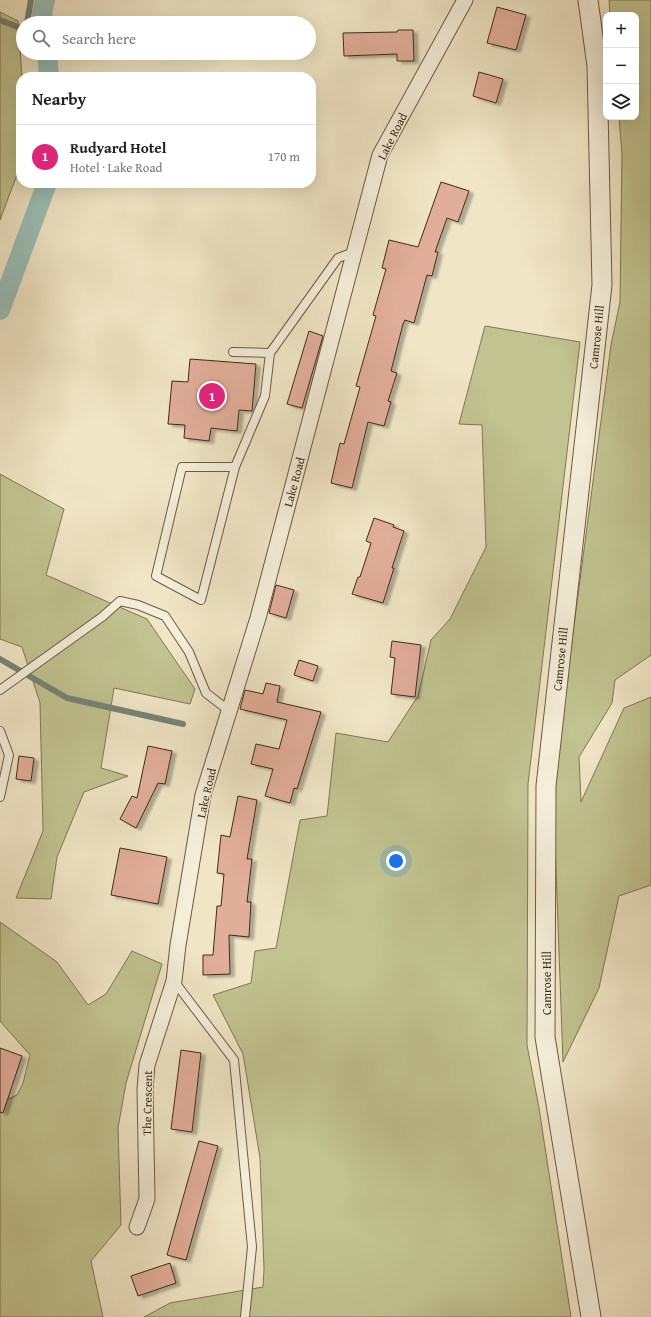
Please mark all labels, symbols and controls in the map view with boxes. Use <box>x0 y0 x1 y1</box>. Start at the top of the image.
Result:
map controls <box>603 12 639 120</box>
button: + <box>603 12 639 48</box>
search box <box>16 16 316 60</box>
icon: search <box>30 27 52 49</box>
text: Search here <box>62 28 136 49</box>
button: − <box>603 48 639 84</box>
button: layers <box>603 84 639 120</box>
text: Nearby <box>32 86 86 111</box>
street label: Lake Road <box>373 109 411 162</box>
text: Rudyard Hotel <box>70 137 166 158</box>
text: 1 <box>42 147 48 166</box>
text: 170 m <box>268 147 300 166</box>
text: Hotel · Lake Road <box>70 158 162 177</box>
street label: Camrose Hill <box>584 304 608 370</box>
pin: 1 <box>199 381 225 411</box>
street label: Lake Road <box>279 455 309 509</box>
street label: Camrose Hill <box>548 626 572 692</box>
street label: Lake Road <box>192 766 220 820</box>
your location <box>386 851 406 871</box>
street label: Camrose Hill <box>538 950 555 1015</box>
street label: The Crescent <box>138 1069 156 1136</box>

